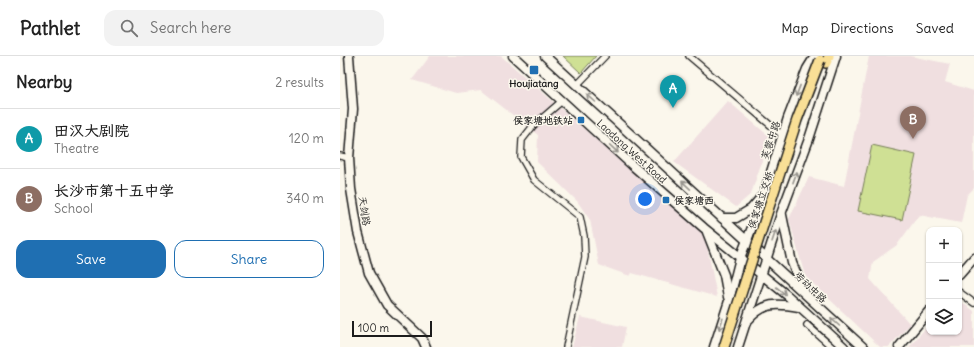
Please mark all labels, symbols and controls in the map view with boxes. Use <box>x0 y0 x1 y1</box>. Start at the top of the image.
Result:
search box <box>104 10 384 46</box>
text: Pathlet <box>20 16 80 40</box>
icon: search <box>118 17 140 39</box>
text: Search here <box>150 18 231 37</box>
text: Map <box>781 19 808 37</box>
text: Directions <box>830 19 894 37</box>
text: Saved <box>916 19 954 37</box>
marker: Houjiatang <box>528 64 540 76</box>
text: Nearby <box>16 71 72 93</box>
text: 2 results <box>275 74 324 91</box>
pin: A <box>660 75 686 108</box>
place label: Houjiatang <box>509 77 559 90</box>
one-way arrow <box>793 85 801 97</box>
one-way arrow <box>585 93 596 102</box>
pin: B <box>900 106 926 139</box>
place label: 侯家塘地铁站 <box>513 114 573 127</box>
marker: 侯家塘地铁站 <box>576 115 586 125</box>
street label: Laodong West Road <box>594 117 669 186</box>
street label: 芙蓉中路 <box>758 119 783 161</box>
text: 田汉大剧院 <box>54 121 129 140</box>
text: A <box>25 130 33 147</box>
text: 120 m <box>289 130 324 147</box>
text: Theatre <box>54 140 99 157</box>
one-way arrow <box>609 144 619 153</box>
street label: 侯家塘立交桥 <box>745 170 776 231</box>
one-way arrow <box>792 171 799 184</box>
text: 长沙市第十五中学 <box>54 181 174 200</box>
one-way arrow <box>681 181 691 190</box>
your location <box>635 189 655 209</box>
text: B <box>25 190 33 207</box>
text: 340 m <box>286 190 324 207</box>
place label: 侯家塘西 <box>674 194 714 207</box>
street label: 天剑路 <box>356 195 373 227</box>
marker: 侯家塘西 <box>661 195 671 205</box>
text: School <box>54 200 93 217</box>
map controls <box>926 227 962 335</box>
button: + <box>926 227 962 263</box>
one-way arrow <box>771 230 778 243</box>
button: Save <box>16 240 166 278</box>
button: Share <box>174 240 324 278</box>
button: − <box>926 263 962 299</box>
street label: 劳动中路 <box>792 269 830 306</box>
one-way arrow <box>776 286 786 295</box>
button: layers <box>926 299 962 335</box>
one-way arrow <box>717 317 724 330</box>
one-way arrow <box>829 317 840 326</box>
scale bar <box>352 319 432 338</box>
text: 100 m <box>358 321 389 335</box>

